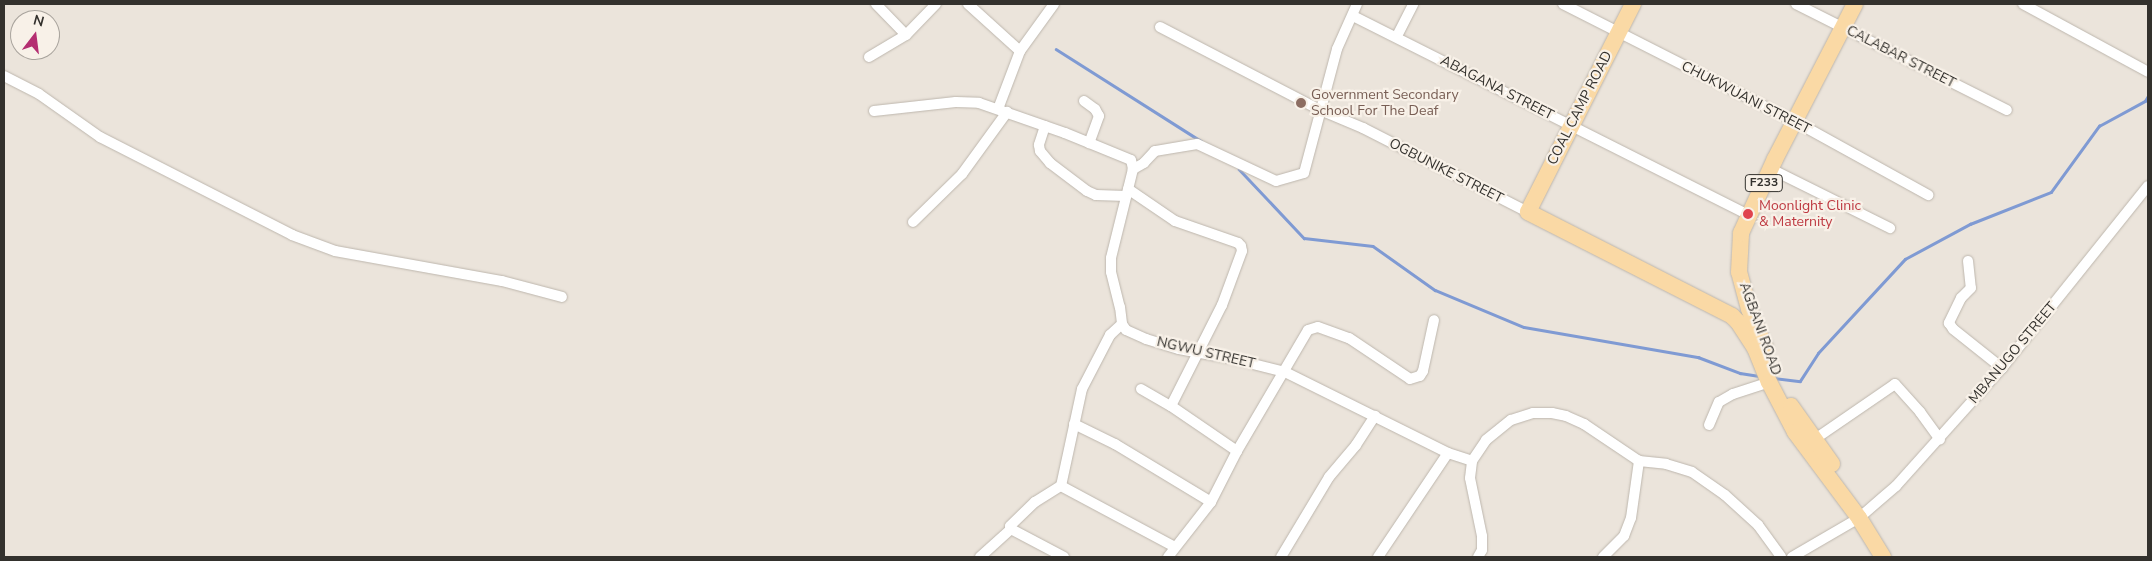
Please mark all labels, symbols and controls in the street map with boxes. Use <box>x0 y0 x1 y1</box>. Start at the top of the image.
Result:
north arrow <box>10 10 60 60</box>
text: N <box>31 10 46 32</box>
street label: CALABAR STREET <box>1844 22 1958 92</box>
street label: COAL CAMP ROAD <box>1544 48 1616 168</box>
street label: ABAGANA STREET <box>1438 52 1556 124</box>
street label: CHUKWUANI STREET <box>1679 58 1813 138</box>
place label: Government Secondary School For The Deaf <box>1311 87 1459 120</box>
marker: Government Secondary School For The Deaf <box>1295 97 1307 109</box>
street label: OGBUNIKE STREET <box>1386 135 1506 207</box>
road number: F233 <box>1744 174 1784 192</box>
place label: Moonlight Clinic & Maternity <box>1759 198 1861 230</box>
marker: Moonlight Clinic & Maternity <box>1741 207 1755 221</box>
street label: AGBANI ROAD <box>1735 280 1785 378</box>
street label: MBANUGO STREET <box>1966 299 2060 407</box>
street label: NGWU STREET <box>1155 334 1257 372</box>

